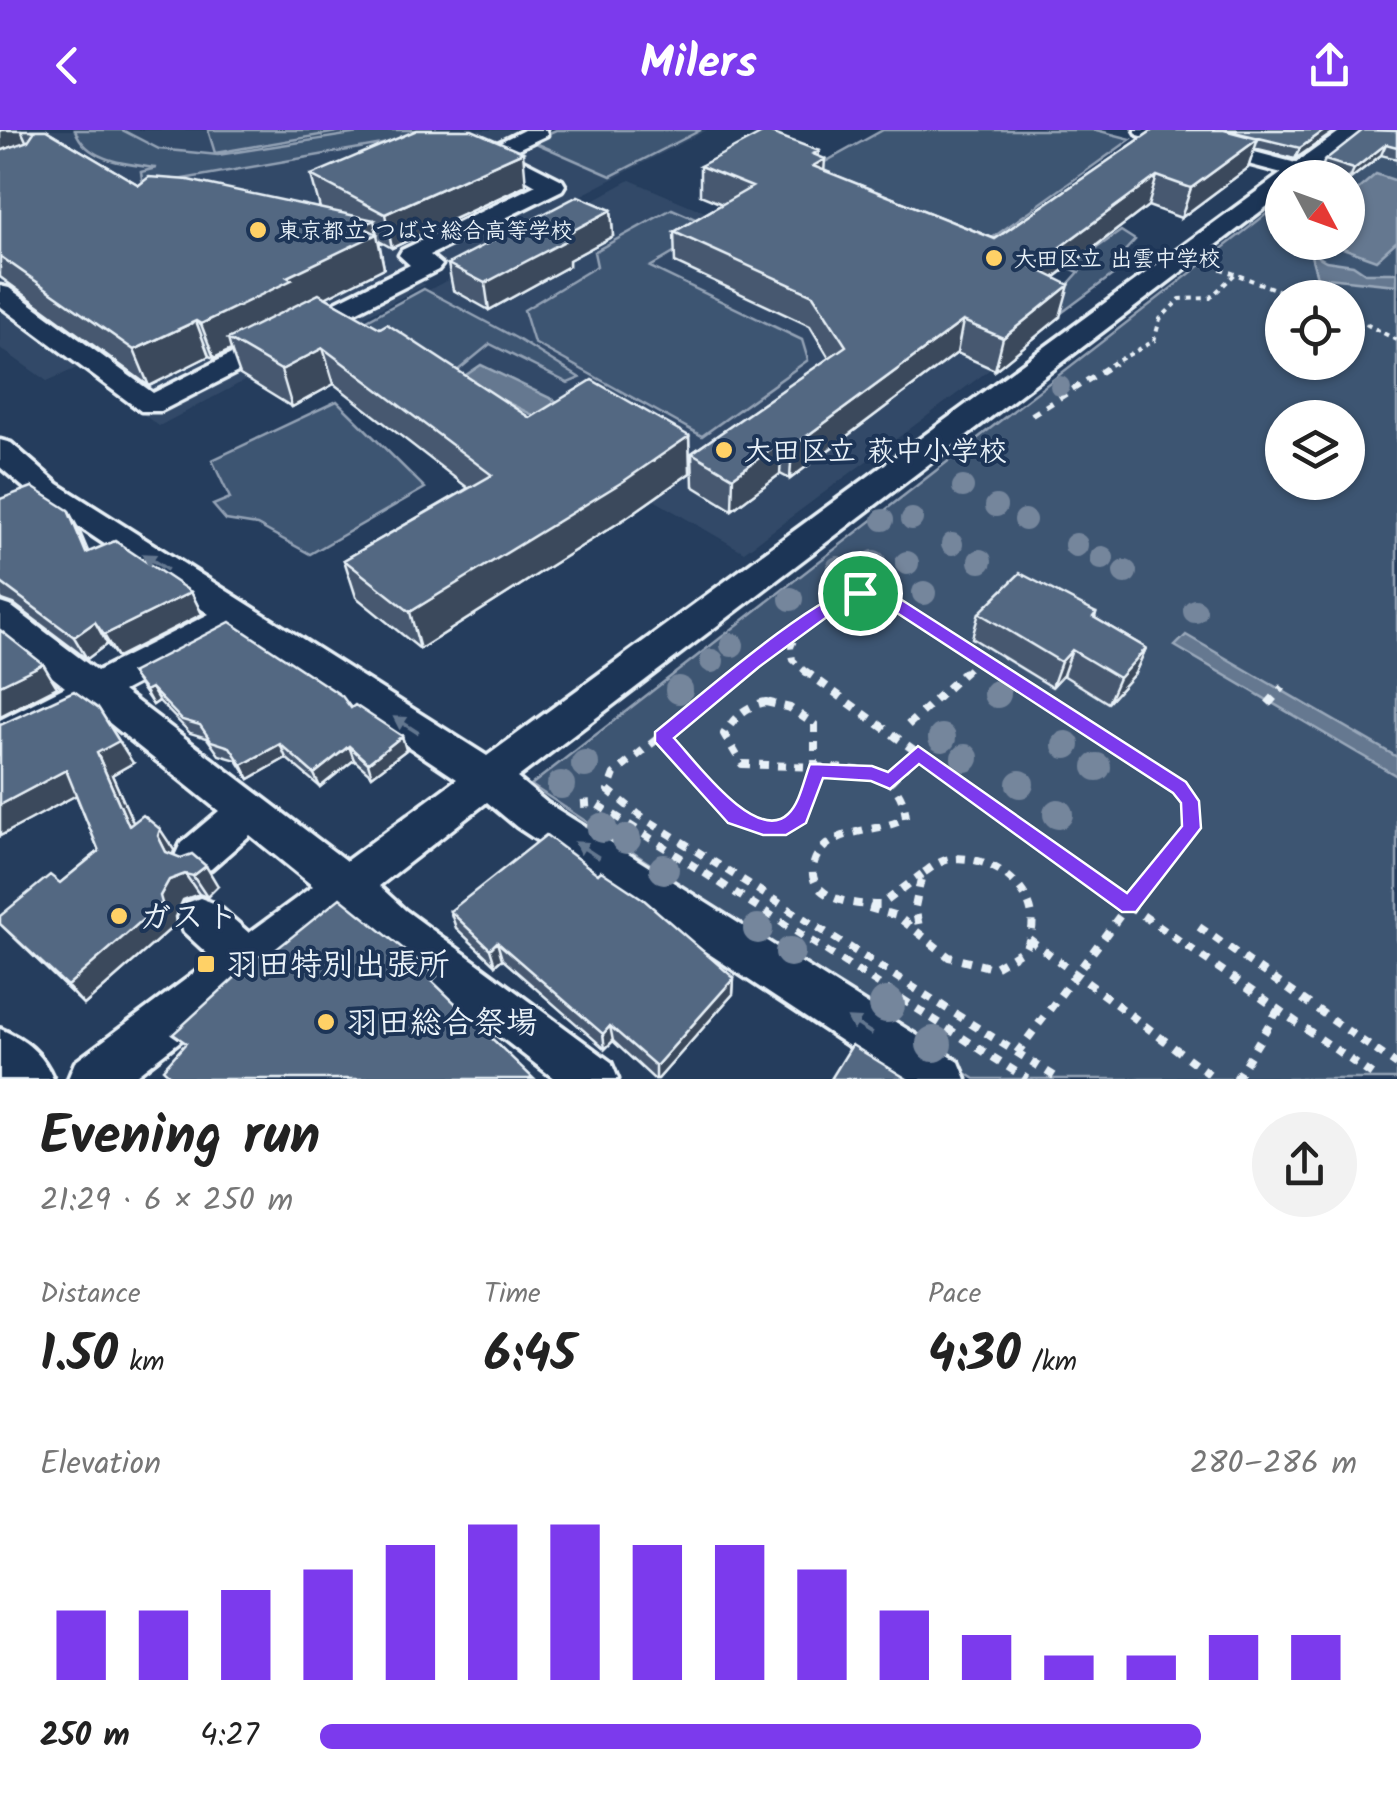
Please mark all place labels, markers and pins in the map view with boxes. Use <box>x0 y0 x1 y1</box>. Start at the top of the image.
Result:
place label: 東京都立 つばさ総合高等学校 <box>278 215 572 250</box>
marker: 東京都立 つばさ総合高等学校 <box>247 219 269 241</box>
place label: 大田区立 出雲中学校 <box>1014 243 1220 278</box>
marker: 大田区立 出雲中学校 <box>983 247 1005 269</box>
place label: 大田区立 萩中小学校 <box>744 430 1007 475</box>
marker: 大田区立 萩中小学校 <box>713 439 735 461</box>
pin <box>818 551 903 636</box>
place label: ガスト <box>139 893 238 944</box>
marker: ガスト <box>108 905 130 927</box>
place label: 羽田特別出張所 <box>226 941 450 992</box>
marker: 羽田特別出張所 <box>195 953 217 975</box>
place label: 羽田総合祭場 <box>346 999 538 1050</box>
marker: 羽田総合祭場 <box>315 1011 337 1033</box>

